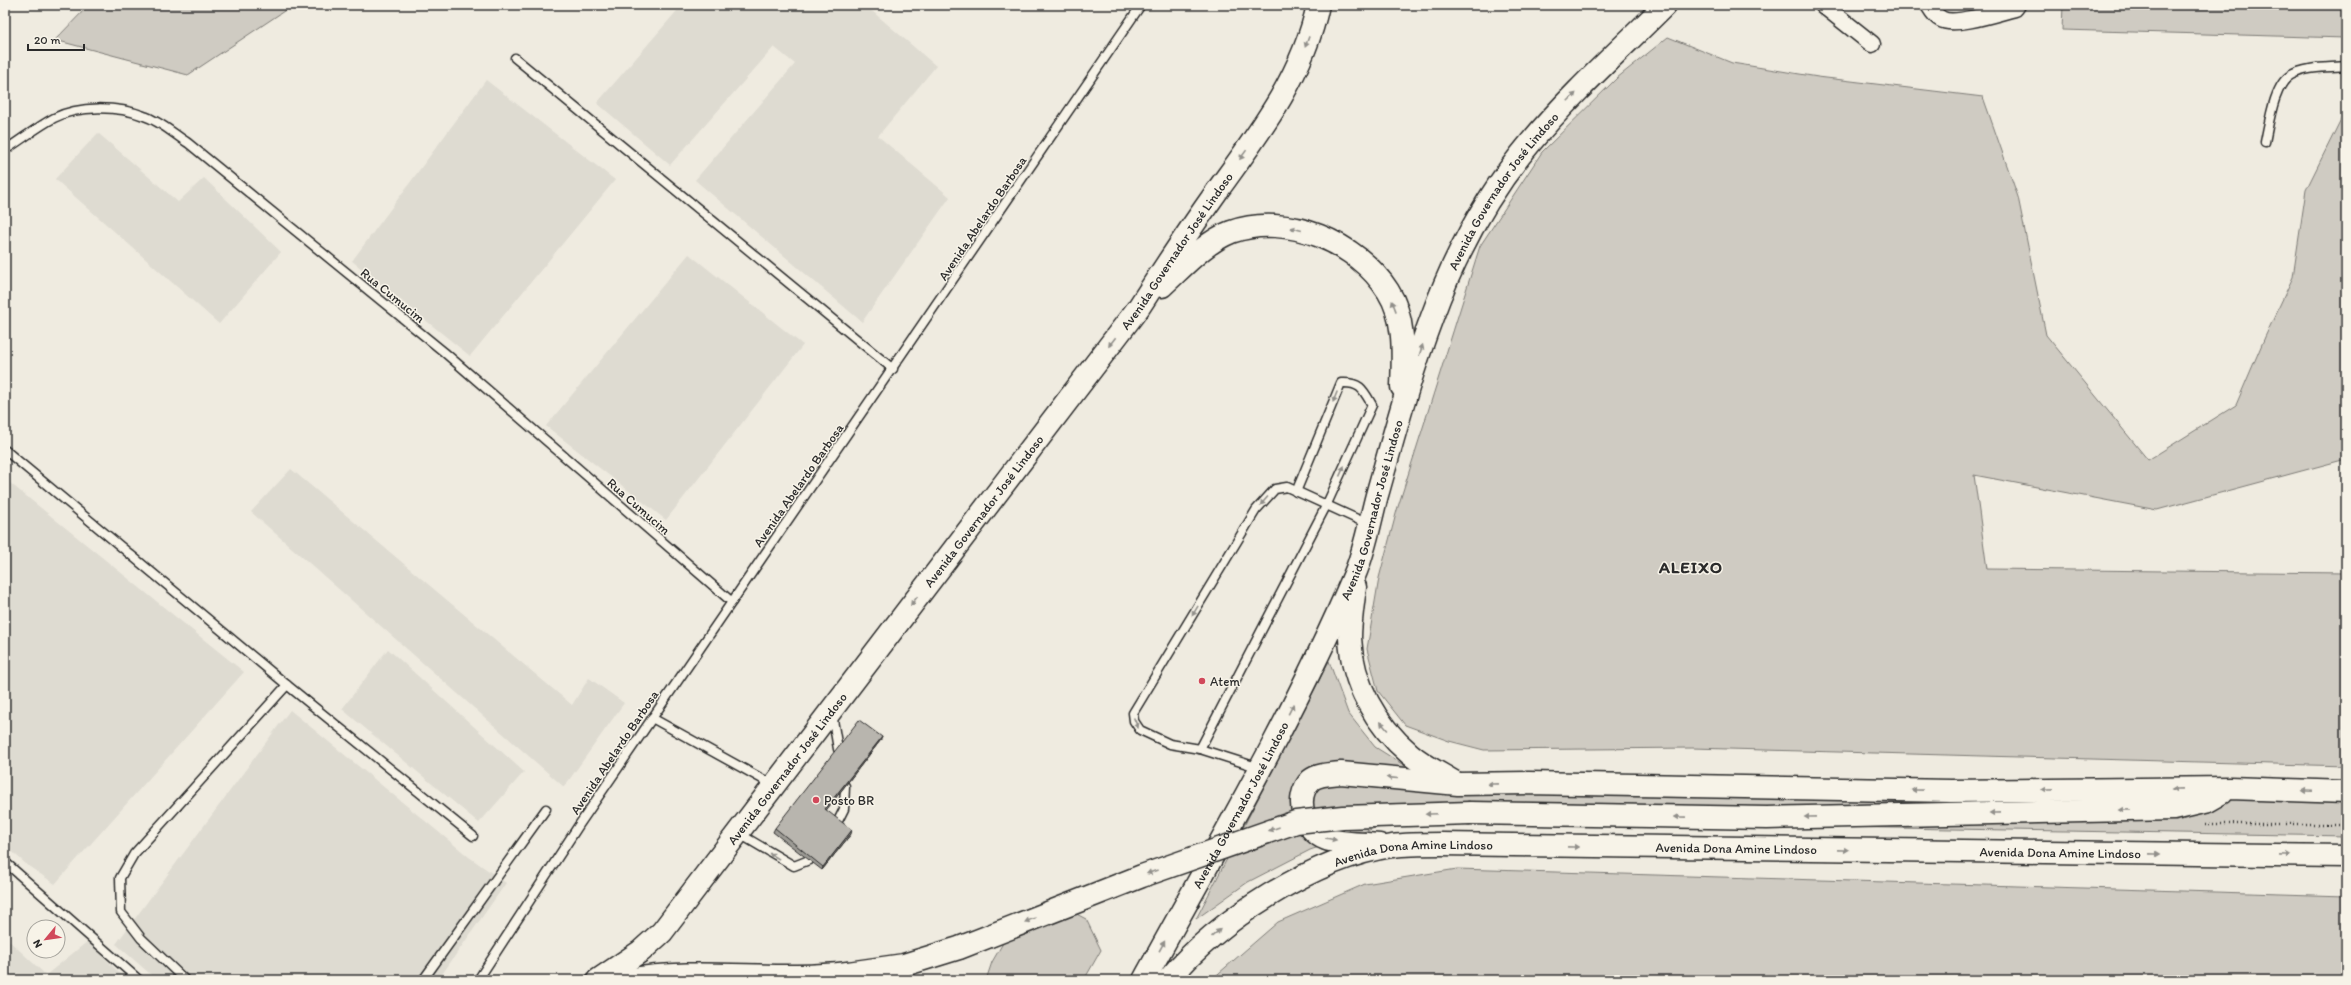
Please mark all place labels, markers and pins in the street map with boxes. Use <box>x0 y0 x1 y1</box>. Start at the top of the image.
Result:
place label: Atem <box>1210 674 1240 689</box>
marker: Atem <box>1197 676 1207 686</box>
place label: Posto BR <box>824 793 874 808</box>
marker: Posto BR <box>811 795 821 805</box>

